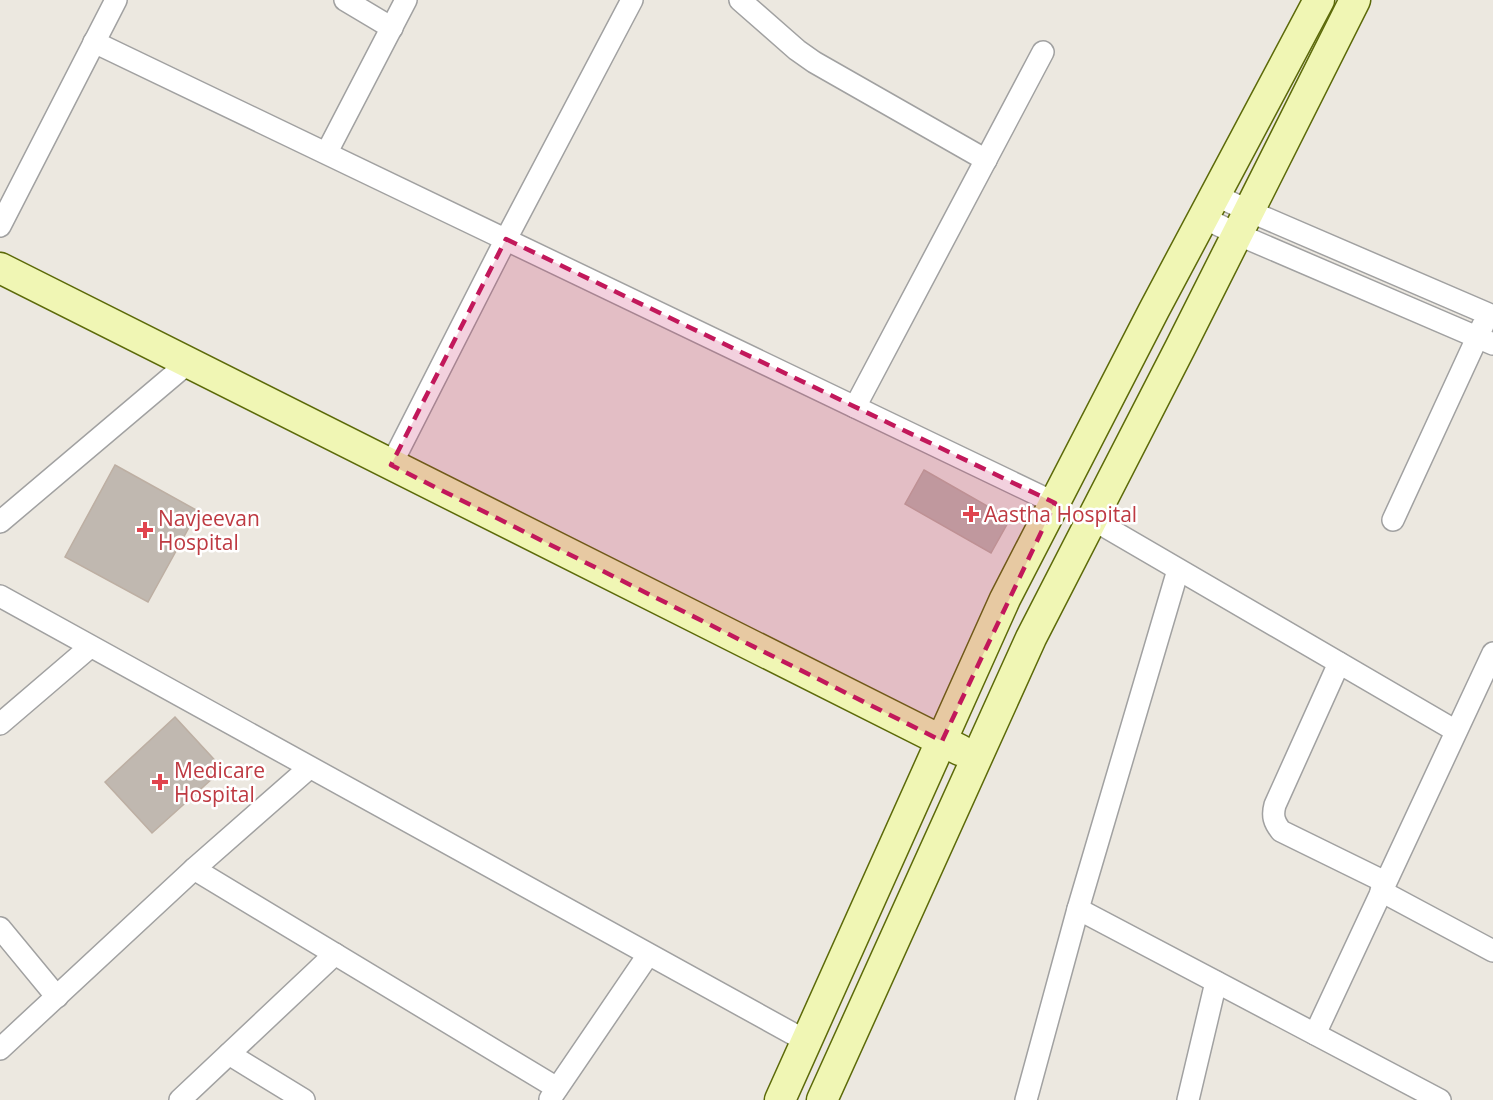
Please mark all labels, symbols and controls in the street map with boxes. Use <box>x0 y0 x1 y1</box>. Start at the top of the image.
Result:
place label: Aastha Hospital <box>984 500 1137 528</box>
place label: Navjeevan Hospital <box>158 504 260 556</box>
marker: Aastha Hospital <box>962 505 980 523</box>
marker: Navjeevan Hospital <box>136 521 154 539</box>
place label: Medicare Hospital <box>174 756 265 808</box>
marker: Medicare Hospital <box>151 773 169 791</box>

